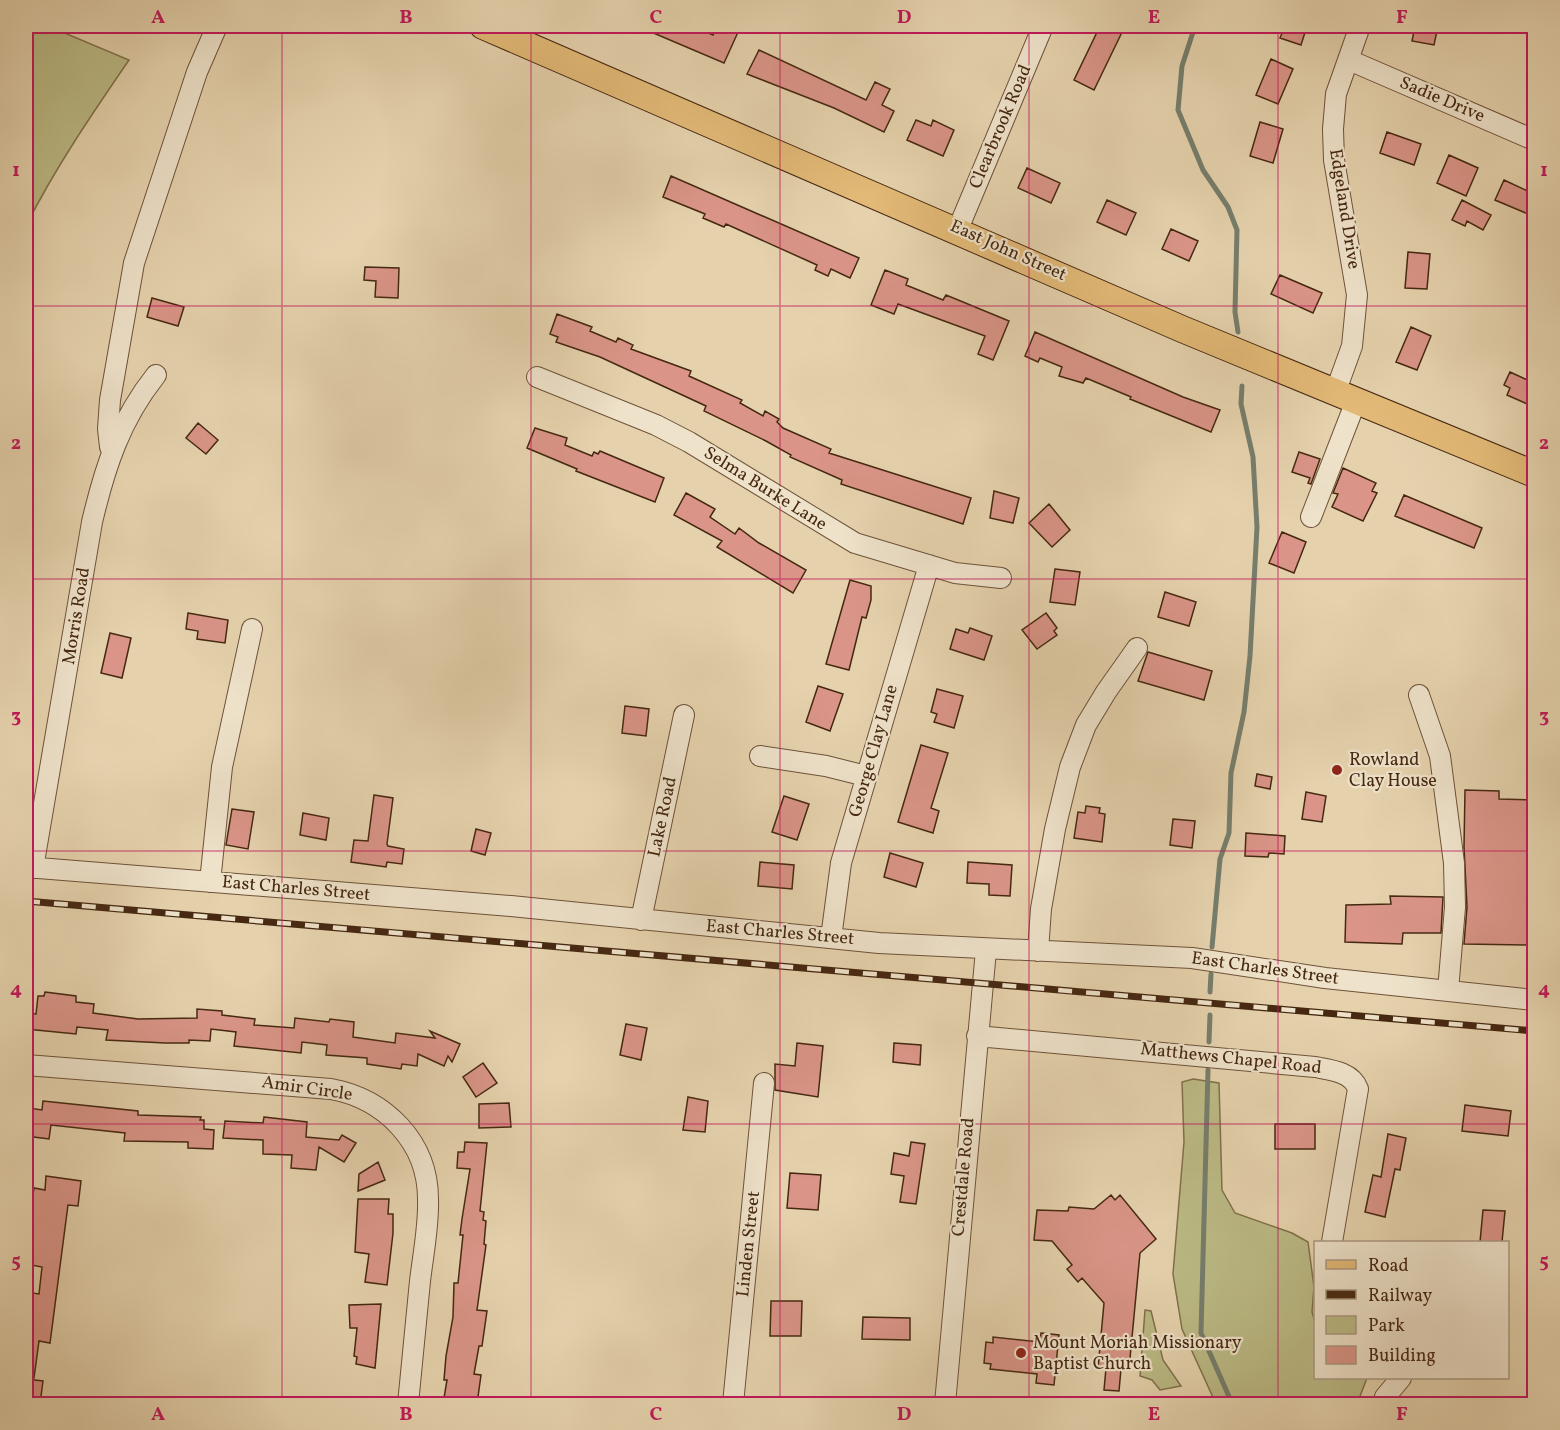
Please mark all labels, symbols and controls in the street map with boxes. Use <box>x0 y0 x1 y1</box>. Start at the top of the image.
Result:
text: A <box>151 4 165 32</box>
text: B <box>399 4 413 32</box>
text: C <box>650 4 663 32</box>
text: D <box>897 4 911 32</box>
text: E <box>1148 4 1160 32</box>
text: F <box>1396 4 1408 32</box>
street label: Clearbrook Road <box>964 61 1038 193</box>
street label: Sadie Drive <box>1395 71 1489 129</box>
street label: Edgeland Drive <box>1322 147 1366 271</box>
text: 1 <box>12 157 20 185</box>
text: 1 <box>1540 157 1548 185</box>
street label: East John Street <box>946 214 1070 288</box>
text: 2 <box>11 430 21 458</box>
text: 2 <box>1539 430 1549 458</box>
street label: Selma Burke Lane <box>698 441 832 537</box>
street label: Morris Road <box>57 565 97 667</box>
street label: George Clay Lane <box>843 682 905 820</box>
text: 3 <box>11 703 21 731</box>
text: 3 <box>1539 703 1549 731</box>
place label: Rowland Clay House <box>1349 748 1437 794</box>
marker: Rowland Clay House <box>1330 763 1344 777</box>
street label: Lake Road <box>642 775 684 859</box>
street label: East Charles Street <box>221 870 371 908</box>
street label: East Charles Street <box>705 914 855 952</box>
street label: East Charles Street <box>1190 946 1340 992</box>
text: 4 <box>10 976 22 1004</box>
text: 4 <box>1538 976 1550 1004</box>
street label: Matthews Chapel Road <box>1139 1037 1323 1081</box>
street label: Amir Circle <box>260 1070 354 1108</box>
street label: Crestdale Road <box>946 1117 982 1237</box>
street label: Linden Street <box>731 1190 767 1298</box>
legend <box>1314 1241 1509 1379</box>
text: 5 <box>11 1248 21 1276</box>
text: 5 <box>1539 1248 1549 1276</box>
text: Road <box>1368 1254 1409 1279</box>
text: Railway <box>1368 1284 1432 1309</box>
text: Park <box>1368 1314 1405 1339</box>
place label: Mount Moriah Missionary Baptist Church <box>1033 1331 1242 1377</box>
text: Building <box>1368 1344 1436 1369</box>
marker: Mount Moriah Missionary Baptist Church <box>1014 1346 1028 1360</box>
text: A <box>151 1401 165 1429</box>
text: B <box>399 1401 413 1429</box>
text: C <box>650 1401 663 1429</box>
text: D <box>897 1401 911 1429</box>
text: E <box>1148 1401 1160 1429</box>
text: F <box>1396 1401 1408 1429</box>

